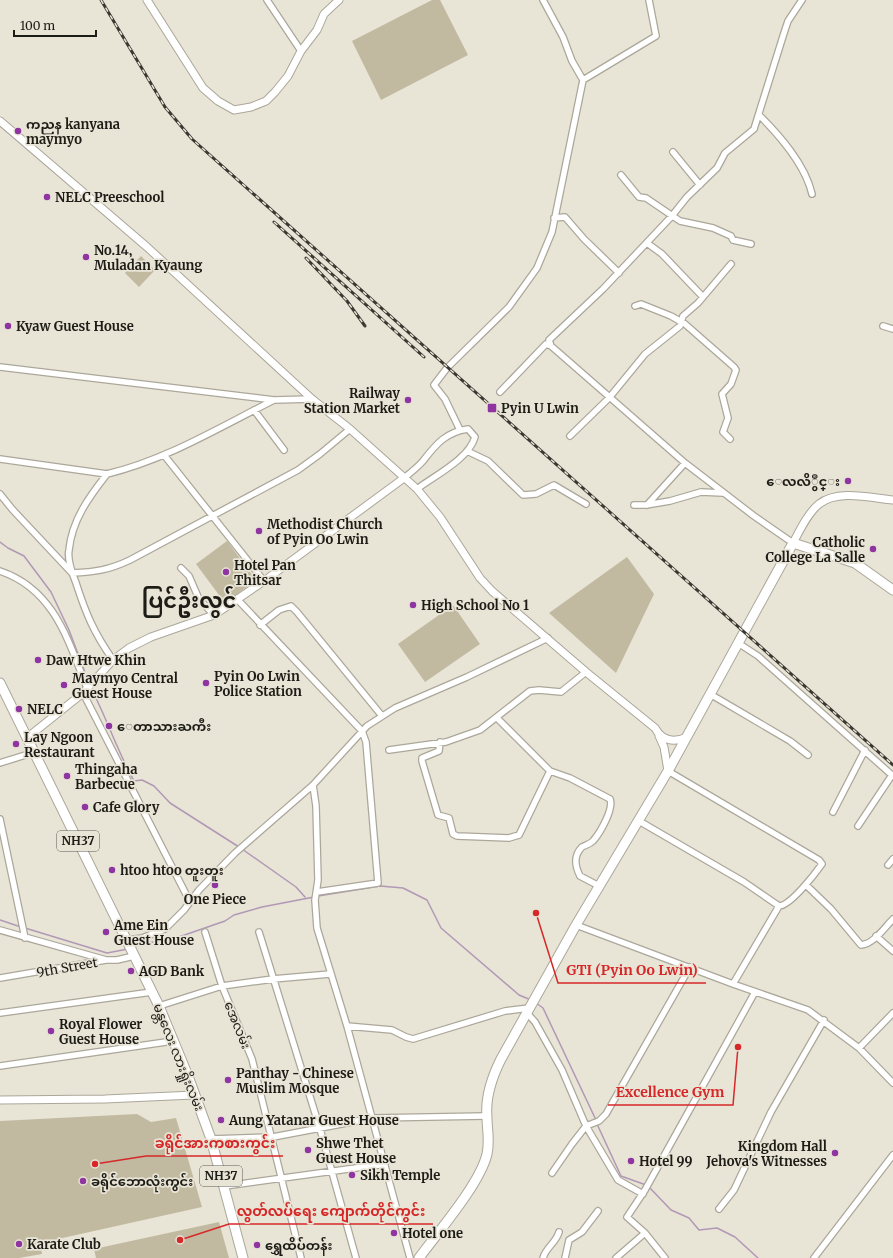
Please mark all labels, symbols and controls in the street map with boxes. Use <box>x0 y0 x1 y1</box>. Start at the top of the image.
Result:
scale bar <box>14 12 96 38</box>
text: 100 m <box>20 18 55 33</box>
place label: ကညန kanyana maymyo <box>26 116 120 148</box>
marker: ကညန kanyana maymyo <box>13 126 23 136</box>
place label: NELC Preeschool <box>55 189 165 206</box>
marker: NELC Preeschool <box>42 192 52 202</box>
place label: No.14, Muladan Kyaung <box>94 242 203 274</box>
marker: No.14, Muladan Kyaung <box>81 252 91 262</box>
place label: Kyaw Guest House <box>16 318 134 335</box>
marker: Kyaw Guest House <box>3 321 13 331</box>
place label: Railway Station Market <box>304 385 401 417</box>
marker: Railway Station Market <box>403 395 413 405</box>
place label: Pyin U Lwin <box>501 400 579 417</box>
marker: Pyin U Lwin <box>486 402 498 414</box>
place label: ေလလိွဳင္း <box>766 473 840 492</box>
marker: ေလလိွဳင္း <box>843 476 853 486</box>
place label: Methodist Church of Pyin Oo Lwin <box>267 516 383 548</box>
marker: Methodist Church of Pyin Oo Lwin <box>254 526 264 536</box>
place label: Catholic College La Salle <box>766 534 865 566</box>
marker: Catholic College La Salle <box>868 544 878 554</box>
place label: Hotel Pan Thitsar <box>234 557 296 589</box>
marker: Hotel Pan Thitsar <box>221 567 231 577</box>
district label: ပြင်ဦးလွင် <box>142 585 236 618</box>
place label: High School No 1 <box>421 597 529 614</box>
marker: High School No 1 <box>408 600 418 610</box>
place label: Daw Htwe Khin <box>46 652 146 669</box>
marker: Daw Htwe Khin <box>33 655 43 665</box>
place label: Pyin Oo Lwin Police Station <box>214 668 302 700</box>
place label: Maymyo Central Guest House <box>72 670 178 702</box>
marker: Pyin Oo Lwin Police Station <box>201 678 211 688</box>
marker: Maymyo Central Guest House <box>59 680 69 690</box>
place label: NELC <box>27 701 63 718</box>
marker: NELC <box>14 704 24 714</box>
place label: ေတာသားႀကီး <box>117 718 211 735</box>
marker: ေတာသားႀကီး <box>104 721 114 731</box>
place label: Lay Ngoon Restaurant <box>24 729 96 761</box>
marker: Lay Ngoon Restaurant <box>11 739 21 749</box>
place label: Thingaha Barbecue <box>75 761 137 793</box>
marker: Thingaha Barbecue <box>62 771 72 781</box>
place label: Cafe Glory <box>93 799 160 816</box>
marker: Cafe Glory <box>80 802 90 812</box>
road number: NH37 <box>57 831 99 851</box>
place label: htoo htoo တူးတူး <box>120 862 224 882</box>
marker: htoo htoo တူးတူး <box>107 865 117 875</box>
marker: One Piece <box>210 880 220 890</box>
place label: One Piece <box>184 891 246 908</box>
place label: Ame Ein Guest House <box>113 917 194 949</box>
marker: Ame Ein Guest House <box>101 927 111 937</box>
street label: 9th Street <box>35 954 99 981</box>
callout: GTI (Pyin Oo Lwin) <box>558 957 706 983</box>
text: GTI (Pyin Oo Lwin) <box>566 961 698 979</box>
place label: AGD Bank <box>138 963 205 980</box>
marker: AGD Bank <box>126 966 136 976</box>
street label: အေလမ်း <box>220 999 255 1051</box>
street label: မန္တလေး လားရှိုးလမ်း <box>147 1001 208 1114</box>
place label: Royal Flower Guest House <box>59 1016 142 1048</box>
marker: Royal Flower Guest House <box>46 1026 56 1036</box>
place label: Panthay - Chinese Muslim Mosque <box>236 1065 354 1097</box>
marker: Panthay - Chinese Muslim Mosque <box>223 1075 233 1085</box>
callout: Excellence Gym <box>608 1079 733 1105</box>
text: Excellence Gym <box>616 1083 724 1101</box>
place label: Aung Yatanar Guest House <box>228 1112 399 1129</box>
marker: Aung Yatanar Guest House <box>216 1115 226 1125</box>
callout: ခရိုင်အားကစားကွင်း <box>146 1130 283 1156</box>
text: ခရိုင်အားကစားကွင်း <box>155 1133 275 1155</box>
place label: Shwe Thet Guest House <box>316 1135 396 1167</box>
place label: Kingdom Hall Jehova's Witnesses <box>705 1138 827 1170</box>
marker: Shwe Thet Guest House <box>303 1145 313 1155</box>
marker: Kingdom Hall Jehova's Witnesses <box>830 1148 840 1158</box>
place label: Hotel 99 <box>639 1153 693 1170</box>
marker: Hotel 99 <box>626 1156 636 1166</box>
road number: NH37 <box>200 1166 242 1186</box>
place label: Sikh Temple <box>360 1167 440 1184</box>
marker: Sikh Temple <box>347 1170 357 1180</box>
place label: ခရိုင်ဘောလုံးကွင်း <box>91 1172 193 1193</box>
marker: ခရိုင်ဘောလုံးကွင်း <box>78 1176 88 1186</box>
callout: လွတ်လပ်ရေး ကျောက်တိုင်ကွင်း <box>229 1198 433 1224</box>
text: လွတ်လပ်ရေး ကျောက်တိုင်ကွင်း <box>237 1201 425 1223</box>
place label: Hotel one <box>402 1225 463 1242</box>
marker: Hotel one <box>389 1228 399 1238</box>
place label: Karate Club <box>27 1236 101 1253</box>
place label: ရွှေထိပ်တန်း <box>265 1236 333 1256</box>
marker: Karate Club <box>14 1239 24 1249</box>
marker: ရွှေထိပ်တန်း <box>252 1240 262 1250</box>

